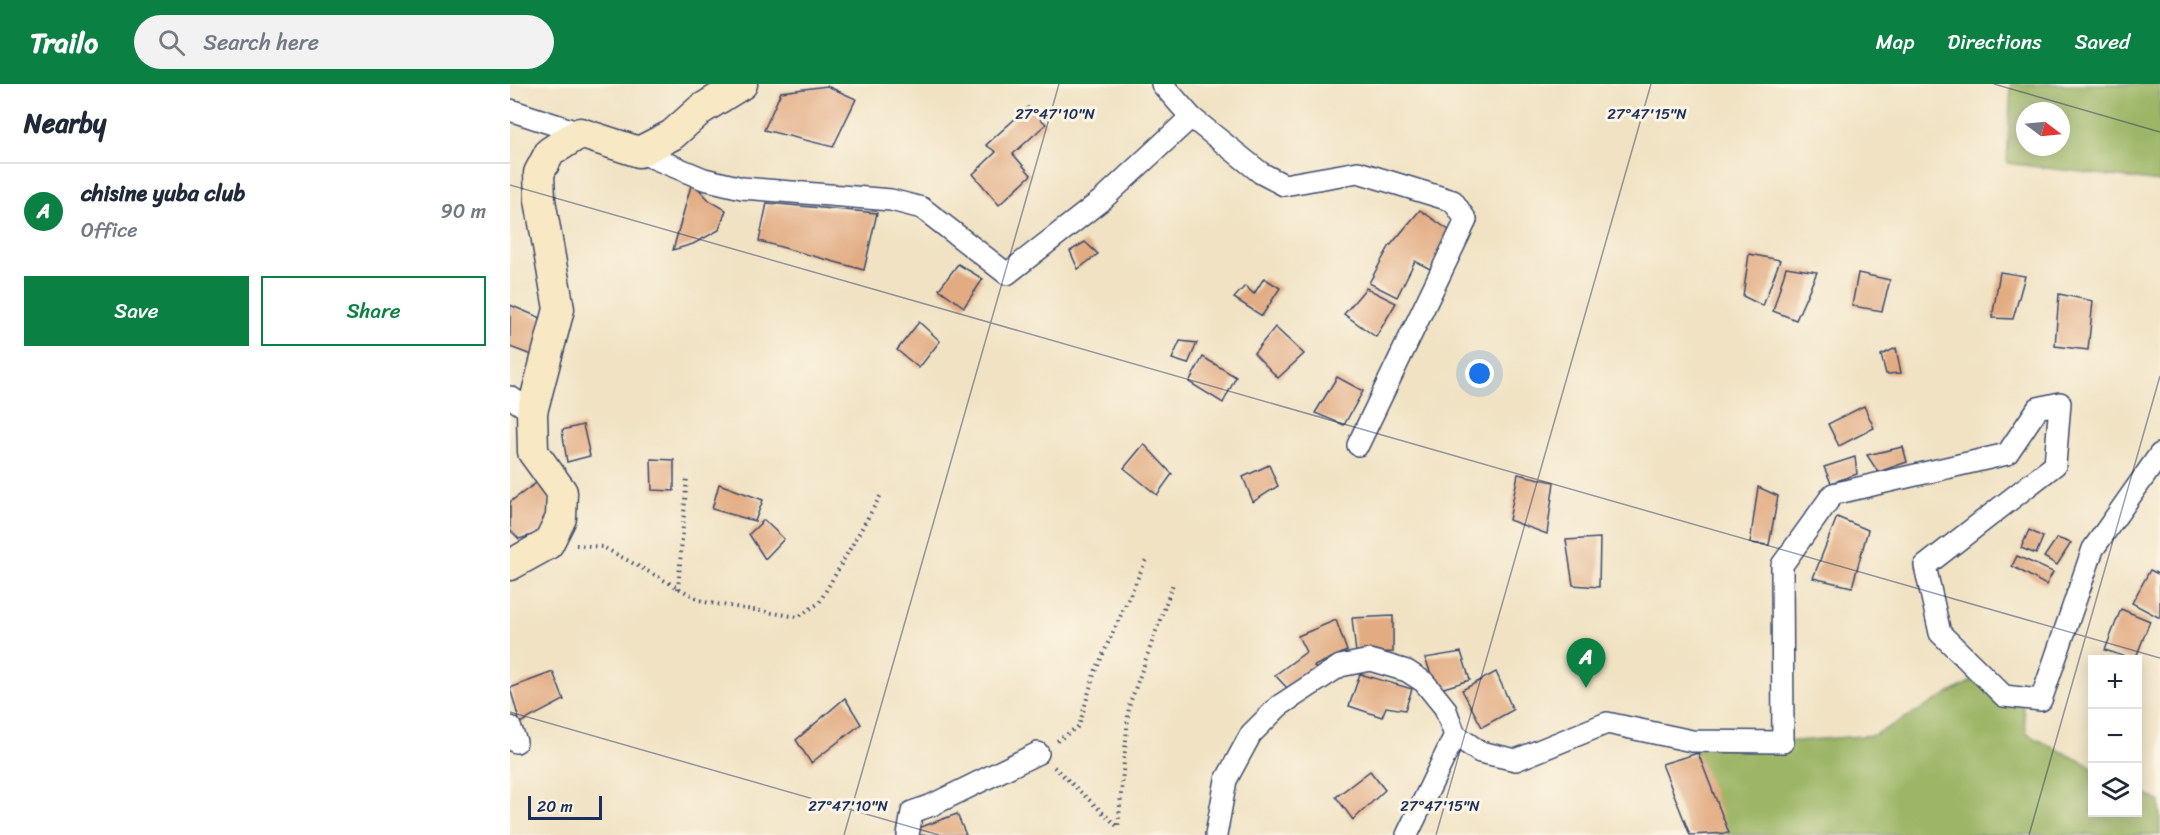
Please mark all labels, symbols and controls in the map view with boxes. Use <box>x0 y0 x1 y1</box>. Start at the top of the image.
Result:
search box <box>134 15 554 69</box>
text: Trailo <box>30 18 98 67</box>
text: Search here <box>203 23 319 62</box>
text: Map <box>1876 23 1914 61</box>
text: Directions <box>1947 23 2042 61</box>
text: Saved <box>2075 23 2130 61</box>
icon: search <box>155 26 188 59</box>
text: Nearby <box>24 100 106 146</box>
text: 27°47'10"N <box>1015 101 1095 127</box>
text: 27°47'15"N <box>1607 101 1687 127</box>
north arrow <box>2016 102 2070 156</box>
text: chisine yuba club <box>81 174 245 213</box>
text: A <box>37 194 50 229</box>
text: 90 m <box>441 194 486 229</box>
text: Office <box>81 213 137 248</box>
button: Save <box>24 276 249 346</box>
button: Share <box>261 276 486 346</box>
your location <box>1465 359 1494 388</box>
pin: A <box>1566 638 1606 688</box>
map controls <box>2088 655 2142 817</box>
button: + <box>2088 655 2142 709</box>
button: − <box>2088 709 2142 763</box>
button: layers <box>2088 763 2142 817</box>
text: 20 m <box>537 792 573 821</box>
scale bar <box>528 793 602 820</box>
text: 27°47'10"N <box>808 793 888 819</box>
text: 27°47'15"N <box>1400 793 1480 819</box>

